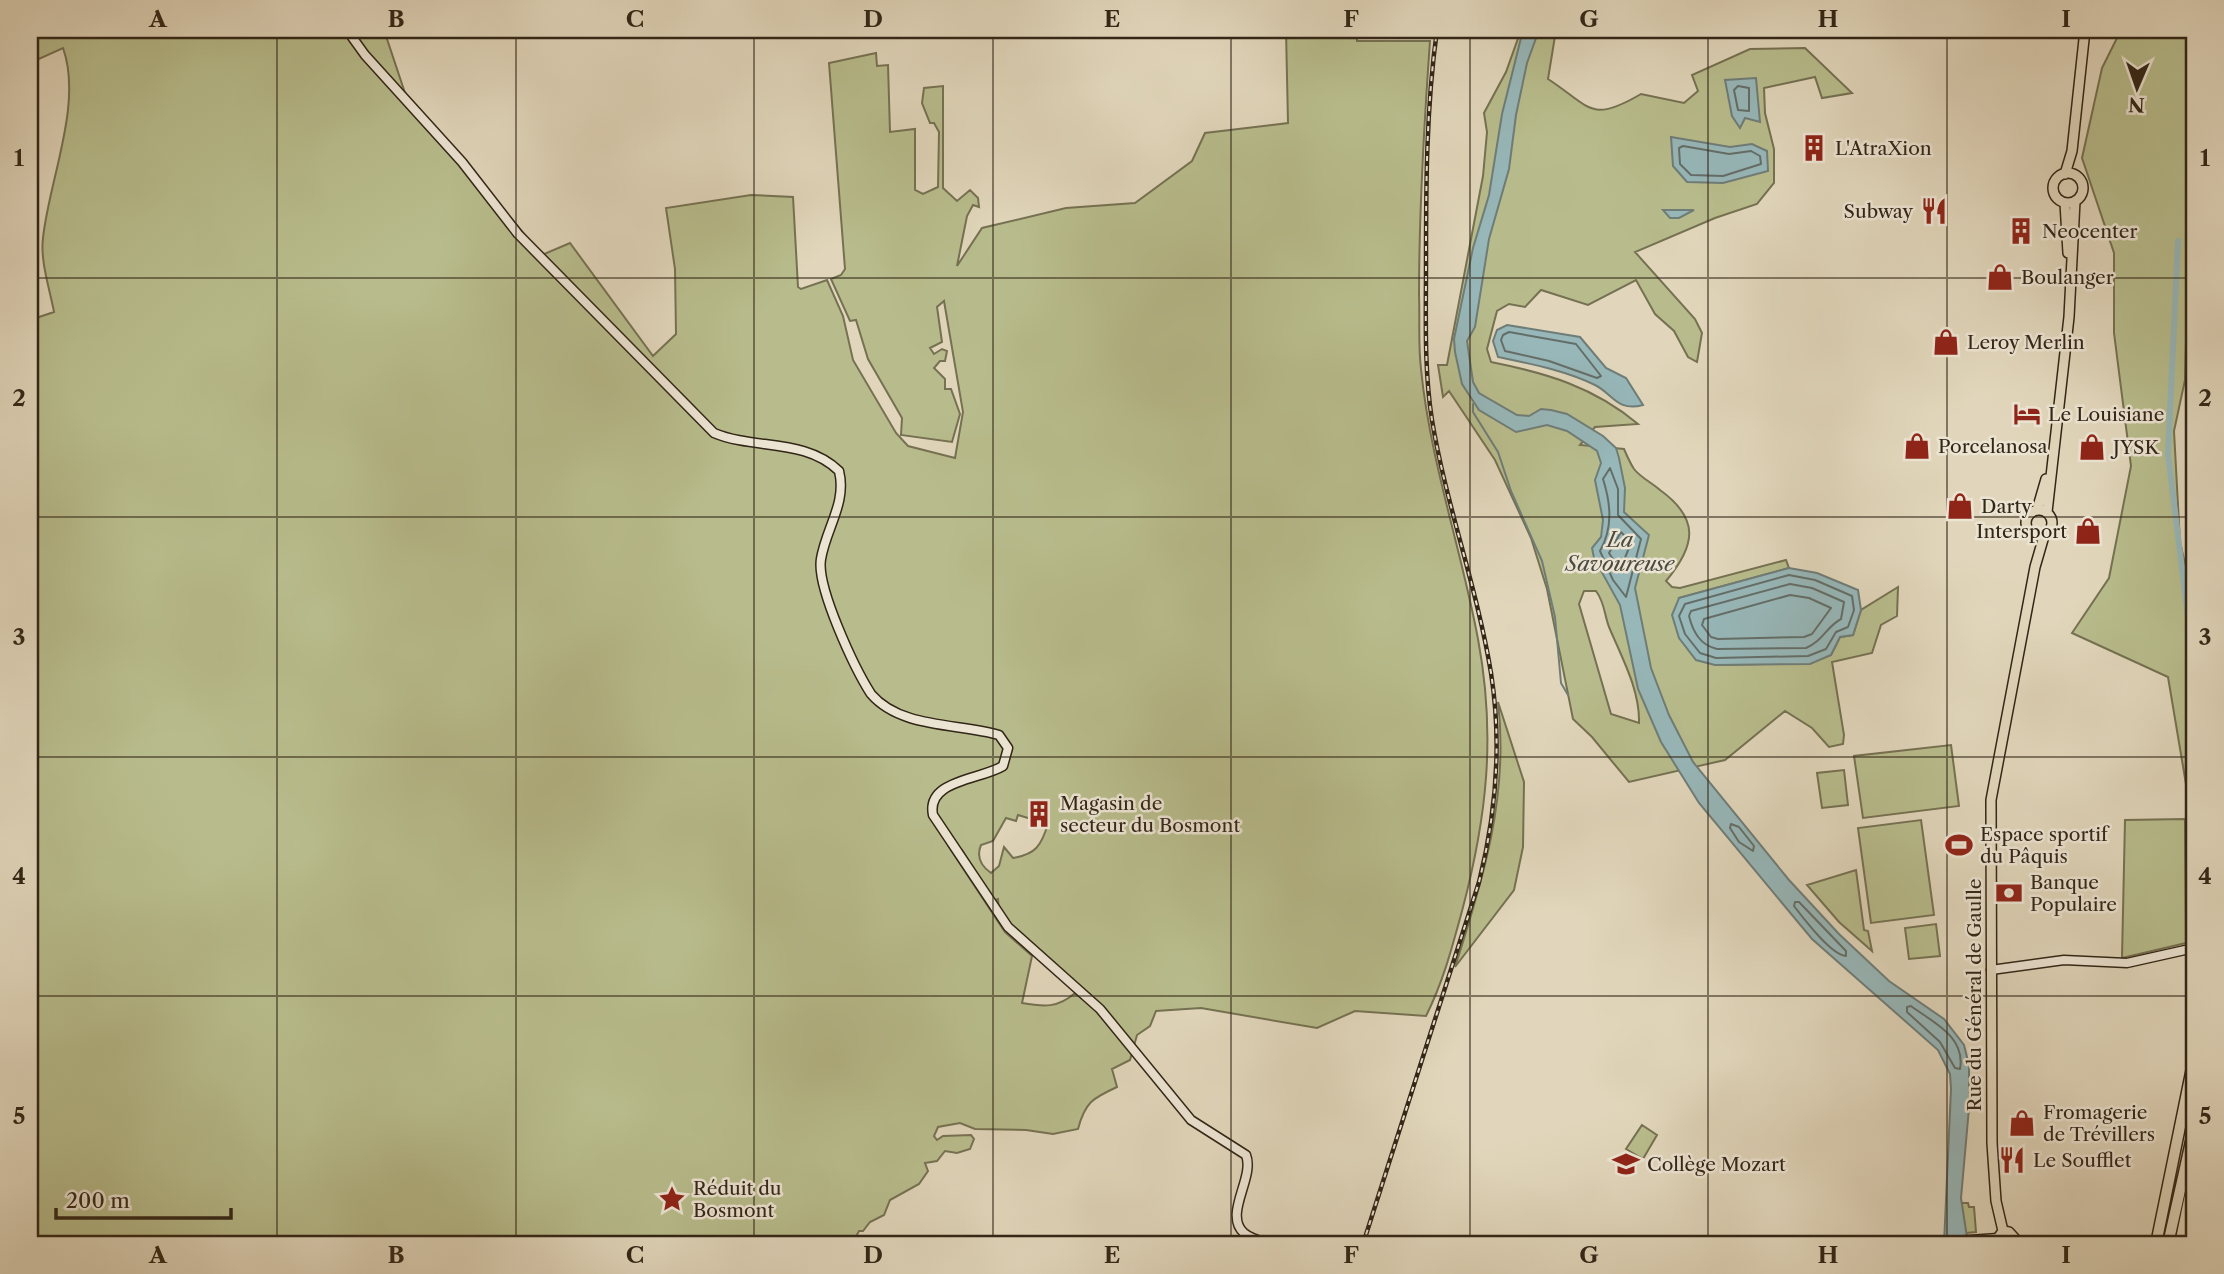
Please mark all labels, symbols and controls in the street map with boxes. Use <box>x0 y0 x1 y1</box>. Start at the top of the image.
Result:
text: A <box>148 5 168 33</box>
text: B <box>387 5 405 33</box>
text: C <box>626 5 644 33</box>
text: D <box>863 5 883 33</box>
text: E <box>1104 5 1120 33</box>
text: F <box>1343 5 1359 33</box>
text: G <box>1579 5 1599 33</box>
text: H <box>1818 5 1839 33</box>
text: I <box>2061 5 2071 33</box>
north arrow <box>2102 52 2172 122</box>
text: N <box>2128 93 2145 116</box>
building icon: L'AtraXion <box>1799 133 1829 163</box>
place label: L'AtraXion <box>1835 137 1932 160</box>
text: 1 <box>14 144 25 172</box>
text: 1 <box>2200 144 2211 172</box>
restaurant icon: Subway <box>1919 196 1949 226</box>
place label: Subway <box>1844 200 1913 223</box>
building icon: Neocenter <box>2006 216 2036 246</box>
place label: Neocenter <box>2042 220 2137 243</box>
shop icon: Boulanger <box>1985 262 2015 292</box>
place label: Boulanger <box>2021 266 2114 289</box>
shop icon: Leroy Merlin <box>1931 327 1961 357</box>
place label: Leroy Merlin <box>1967 331 2085 354</box>
text: 2 <box>12 384 26 412</box>
text: 2 <box>2198 384 2212 412</box>
hotel icon: Le Louisiane <box>2012 399 2042 429</box>
place label: Le Louisiane <box>2048 403 2164 426</box>
shop icon: Porcelanosa <box>1902 431 1932 461</box>
shop icon: JYSK <box>2077 432 2107 462</box>
place label: Porcelanosa <box>1938 435 2048 458</box>
place label: JYSK <box>2110 436 2160 459</box>
shop icon: Darty <box>1945 491 1975 521</box>
place label: Darty <box>1981 495 2032 518</box>
shop icon: Intersport <box>2073 516 2103 546</box>
place label: Intersport <box>1976 520 2067 543</box>
water label: La Savoureuse <box>1564 527 1675 576</box>
text: 3 <box>13 623 26 651</box>
text: 3 <box>2199 623 2212 651</box>
place label: Magasin de secteur du Bosmont <box>1060 792 1240 837</box>
building icon: Magasin de secteur du Bosmont <box>1024 799 1054 829</box>
place label: Espace sportif du Pâquis <box>1980 823 2110 868</box>
sports icon: Espace sportif du Pâquis <box>1944 830 1974 860</box>
text: 4 <box>12 862 26 890</box>
text: 4 <box>2198 862 2212 890</box>
place label: Banque Populaire <box>2030 871 2117 916</box>
bank icon: Banque Populaire <box>1994 878 2024 908</box>
street label: Rue du Général de Gaulle <box>1963 879 1986 1112</box>
place label: Fromagerie de Trévillers <box>2043 1101 2155 1146</box>
text: 5 <box>13 1102 25 1130</box>
text: 5 <box>2199 1102 2211 1130</box>
shop icon: Fromagerie de Trévillers <box>2007 1108 2037 1138</box>
restaurant icon: Le Soufflet <box>1997 1145 2027 1175</box>
school or university icon: Collège Mozart <box>1611 1149 1641 1179</box>
place label: Le Soufflet <box>2033 1149 2132 1172</box>
place label: Collège Mozart <box>1647 1153 1786 1176</box>
scale bar <box>56 1176 231 1220</box>
place label: Réduit du Bosmont <box>693 1177 782 1222</box>
place icon: Réduit du Bosmont <box>657 1184 687 1214</box>
text: 200 m <box>66 1188 130 1213</box>
text: A <box>148 1241 168 1269</box>
text: B <box>387 1241 405 1269</box>
text: C <box>626 1241 644 1269</box>
text: D <box>863 1241 883 1269</box>
text: E <box>1104 1241 1120 1269</box>
text: F <box>1343 1241 1359 1269</box>
text: G <box>1579 1241 1599 1269</box>
text: H <box>1818 1241 1839 1269</box>
text: I <box>2061 1241 2071 1269</box>

